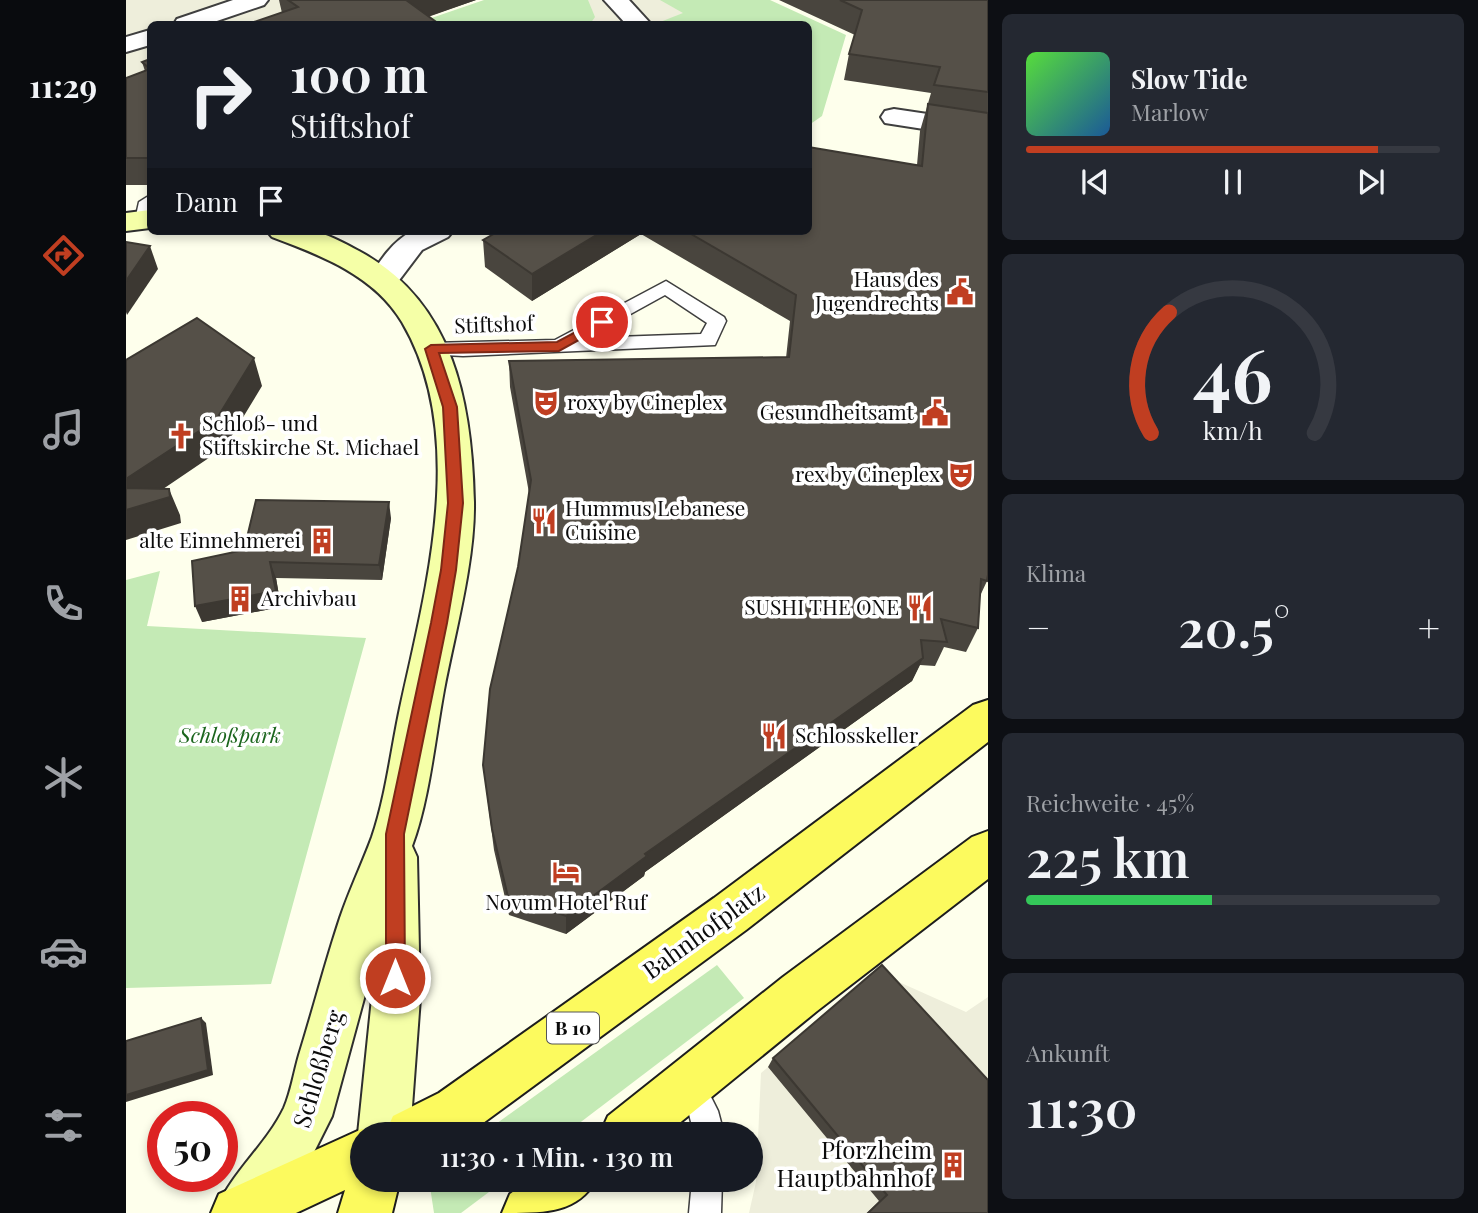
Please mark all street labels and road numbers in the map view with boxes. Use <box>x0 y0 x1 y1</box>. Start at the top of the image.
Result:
street label: Stiftshof <box>454 308 536 338</box>
street label: Bahnhofplatz <box>635 875 770 985</box>
street label: Schloßberg <box>284 1005 350 1131</box>
road number: B 10 <box>547 1012 599 1044</box>

